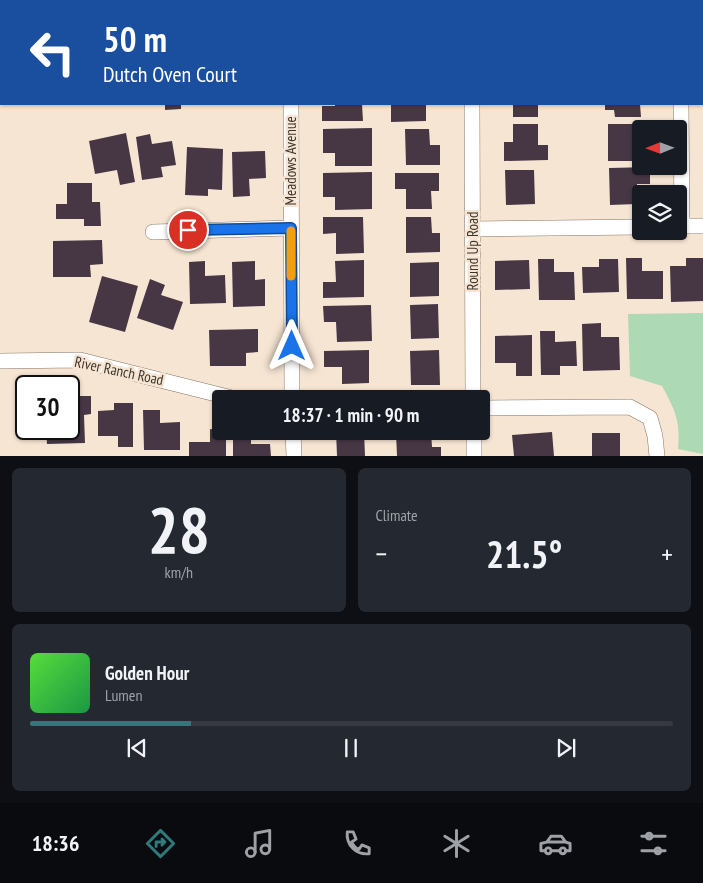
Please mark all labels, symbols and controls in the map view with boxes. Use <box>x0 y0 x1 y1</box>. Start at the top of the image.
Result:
text: 50 m <box>103 16 167 62</box>
icon: left <box>20 20 85 85</box>
text: Dutch Oven Court <box>103 60 237 88</box>
street label: Meadows Avenue <box>281 116 300 206</box>
north arrow <box>632 120 688 175</box>
map controls <box>632 120 687 240</box>
button: layers <box>632 185 687 240</box>
pin <box>167 209 209 251</box>
street label: Round Up Road <box>463 212 482 290</box>
icon: arrive <box>174 216 202 244</box>
position arrow <box>265 319 317 371</box>
street label: River Ranch Road <box>73 352 165 389</box>
speed limit sign: 30 <box>15 375 80 440</box>
text: 18:37 · 1 min · 90 m <box>283 403 419 427</box>
text: 28 <box>148 487 210 571</box>
text: Climate <box>376 505 418 525</box>
text: 21.5° <box>486 529 562 578</box>
text: − <box>376 535 387 572</box>
text: + <box>661 535 673 572</box>
text: km/h <box>165 562 193 582</box>
text: Golden Hour <box>105 661 189 685</box>
text: Lumen <box>105 685 142 705</box>
icon: previous <box>123 734 151 762</box>
icon: pause <box>337 734 365 762</box>
icon: next <box>552 734 580 762</box>
icon: directions <box>143 826 178 861</box>
icon: music <box>242 826 277 861</box>
icon: phone <box>340 826 375 861</box>
icon: climate <box>439 826 474 861</box>
icon: car <box>538 826 573 861</box>
icon: filters <box>636 826 671 861</box>
text: 18:36 <box>32 829 79 857</box>

